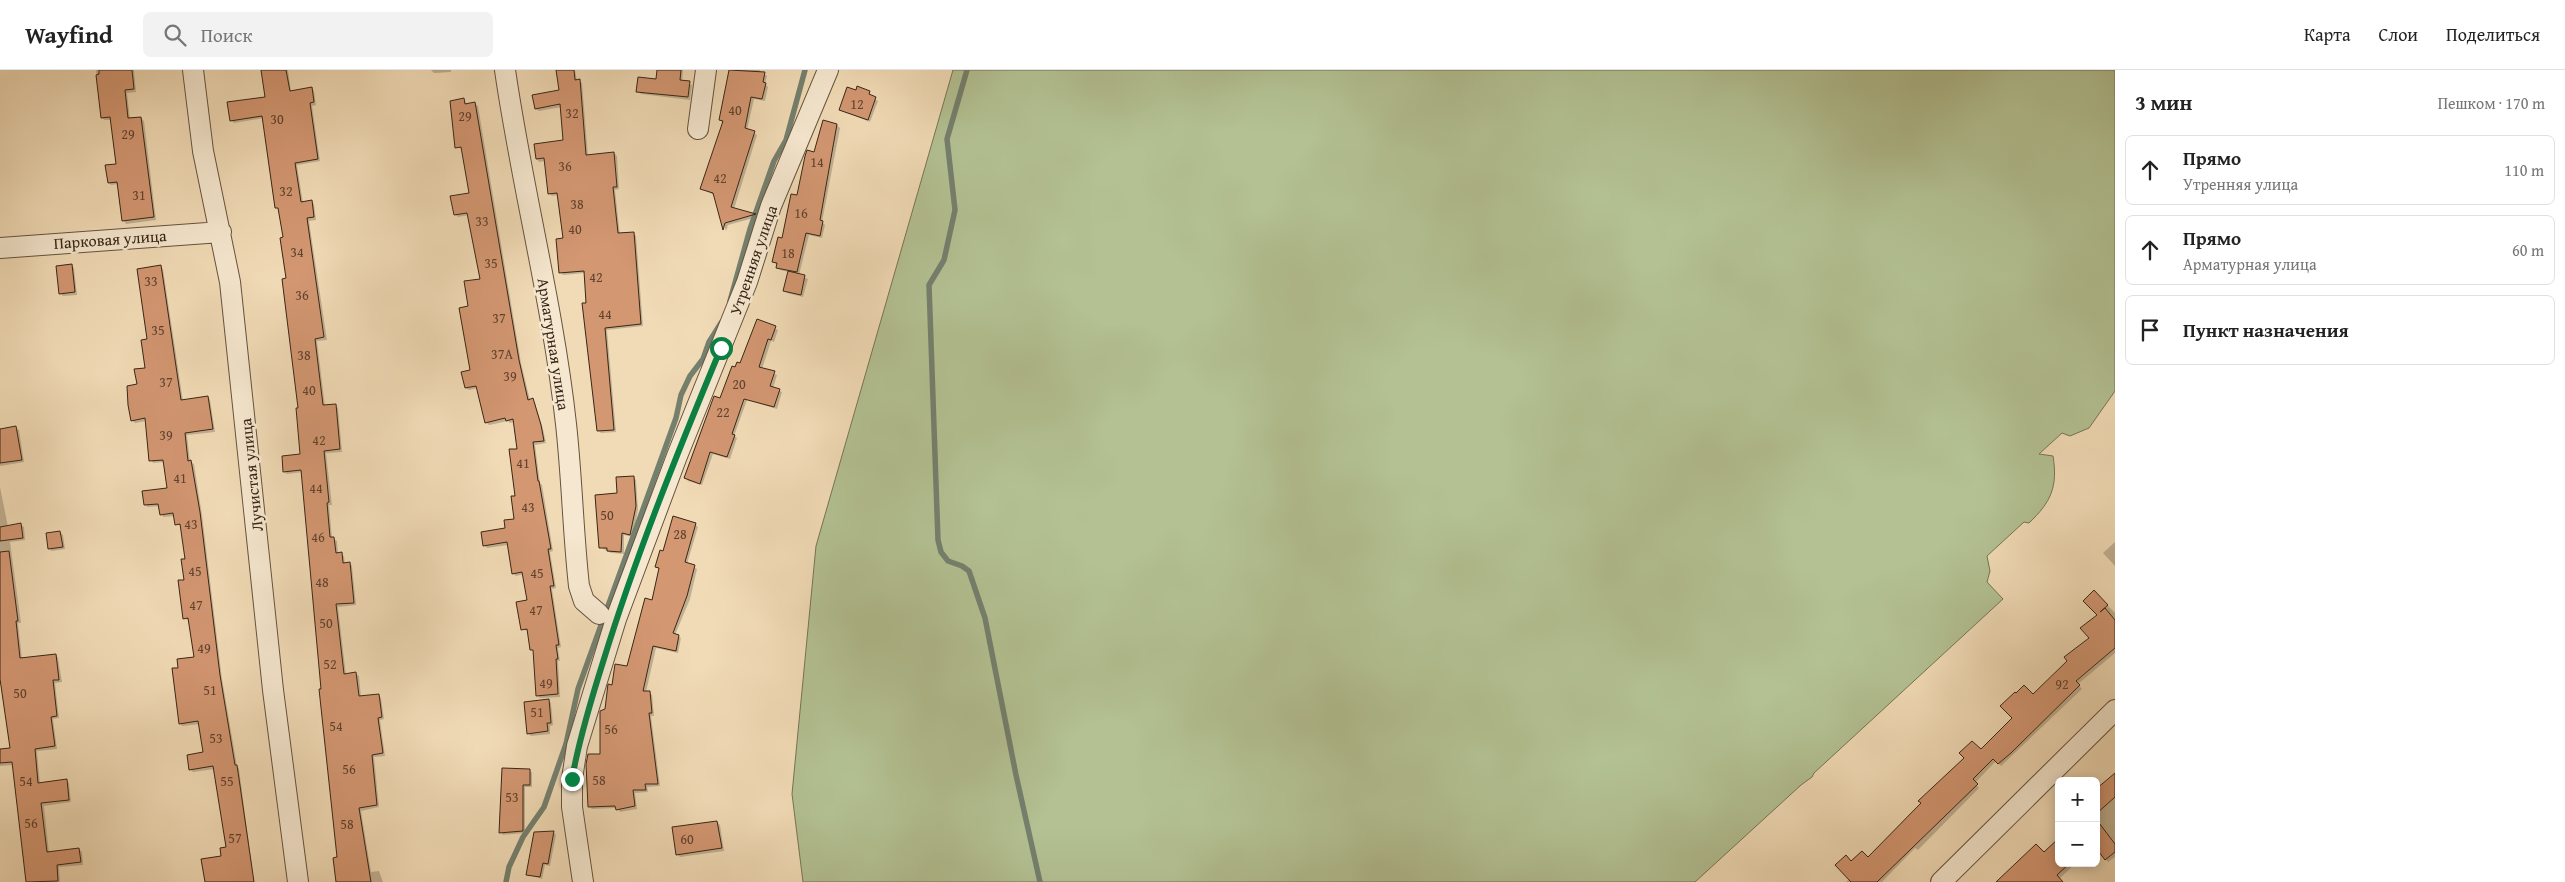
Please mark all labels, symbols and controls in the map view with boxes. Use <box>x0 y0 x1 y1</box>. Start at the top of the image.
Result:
search box <box>143 12 493 57</box>
text: Wayfind <box>25 17 113 52</box>
icon: search <box>161 21 189 49</box>
text: Поиск <box>201 21 252 49</box>
text: Карта <box>2304 21 2351 48</box>
text: Слои <box>2379 21 2418 48</box>
text: Поделиться <box>2446 21 2540 48</box>
text: 3 мин <box>2135 87 2192 118</box>
text: Пешком · 170 m <box>2438 91 2545 115</box>
house number: 12 <box>850 94 864 114</box>
house number: 40 <box>728 100 742 120</box>
house number: 32 <box>565 103 579 123</box>
house number: 29 <box>458 106 472 126</box>
house number: 30 <box>270 109 284 129</box>
house number: 29 <box>121 124 135 144</box>
text: Прямо <box>2183 144 2241 172</box>
house number: 14 <box>810 152 824 172</box>
house number: 36 <box>558 156 572 176</box>
icon: ahead <box>2136 156 2164 184</box>
text: 110 m <box>2504 158 2544 182</box>
house number: 42 <box>713 168 727 188</box>
text: Утренняя улица <box>2183 172 2298 196</box>
house number: 32 <box>279 181 293 201</box>
house number: 31 <box>132 185 146 205</box>
house number: 38 <box>570 194 584 214</box>
street label: Утренняя улица <box>723 201 783 318</box>
house number: 16 <box>794 203 808 223</box>
house number: 33 <box>475 211 489 231</box>
house number: 40 <box>568 219 582 239</box>
street label: Парковая улица <box>53 223 168 255</box>
text: Прямо <box>2183 224 2241 252</box>
icon: ahead <box>2136 236 2164 264</box>
text: 60 m <box>2512 238 2544 262</box>
house number: 34 <box>290 242 304 262</box>
house number: 18 <box>781 243 795 263</box>
text: Арматурная улица <box>2183 252 2317 276</box>
house number: 35 <box>484 253 498 273</box>
house number: 42 <box>589 267 603 287</box>
house number: 33 <box>144 271 158 291</box>
street label: Арматурная улица <box>532 276 576 412</box>
house number: 36 <box>295 285 309 305</box>
house number: 44 <box>598 304 612 324</box>
house number: 37 <box>492 308 506 328</box>
icon: arrive <box>2136 316 2164 344</box>
text: Пункт назначения <box>2183 316 2349 344</box>
house number: 35 <box>151 320 165 340</box>
route start <box>710 337 733 360</box>
house number: 37А <box>491 344 513 364</box>
house number: 38 <box>297 345 311 365</box>
house number: 39 <box>503 366 517 386</box>
house number: 37 <box>159 372 173 392</box>
house number: 20 <box>732 374 746 394</box>
house number: 40 <box>302 380 316 400</box>
house number: 22 <box>716 402 730 422</box>
street label: Лучистая улица <box>233 417 269 533</box>
house number: 39 <box>159 425 173 445</box>
house number: 42 <box>312 430 326 450</box>
house number: 41 <box>516 453 530 473</box>
house number: 41 <box>173 468 187 488</box>
house number: 44 <box>309 478 323 498</box>
house number: 43 <box>521 497 535 517</box>
house number: 50 <box>600 505 614 525</box>
house number: 43 <box>184 514 198 534</box>
house number: 28 <box>673 524 687 544</box>
house number: 46 <box>311 527 325 547</box>
house number: 45 <box>188 561 202 581</box>
house number: 45 <box>530 563 544 583</box>
house number: 48 <box>315 572 329 592</box>
house number: 47 <box>189 595 203 615</box>
house number: 47 <box>529 600 543 620</box>
house number: 50 <box>319 613 333 633</box>
house number: 49 <box>197 638 211 658</box>
house number: 52 <box>323 654 337 674</box>
house number: 49 <box>539 673 553 693</box>
house number: 92 <box>2055 674 2069 694</box>
house number: 51 <box>203 680 217 700</box>
house number: 50 <box>13 683 27 703</box>
house number: 51 <box>530 702 544 722</box>
house number: 54 <box>329 716 343 736</box>
house number: 56 <box>604 719 618 739</box>
house number: 53 <box>209 728 223 748</box>
house number: 56 <box>342 759 356 779</box>
route end <box>561 768 584 791</box>
house number: 58 <box>592 770 606 790</box>
house number: 54 <box>19 771 33 791</box>
house number: 55 <box>220 771 234 791</box>
map controls <box>2055 777 2100 867</box>
button: + <box>2055 777 2100 822</box>
house number: 53 <box>505 787 519 807</box>
house number: 56 <box>24 813 38 833</box>
house number: 58 <box>340 814 354 834</box>
button: − <box>2055 822 2100 867</box>
house number: 57 <box>228 828 242 848</box>
house number: 60 <box>680 829 694 849</box>

